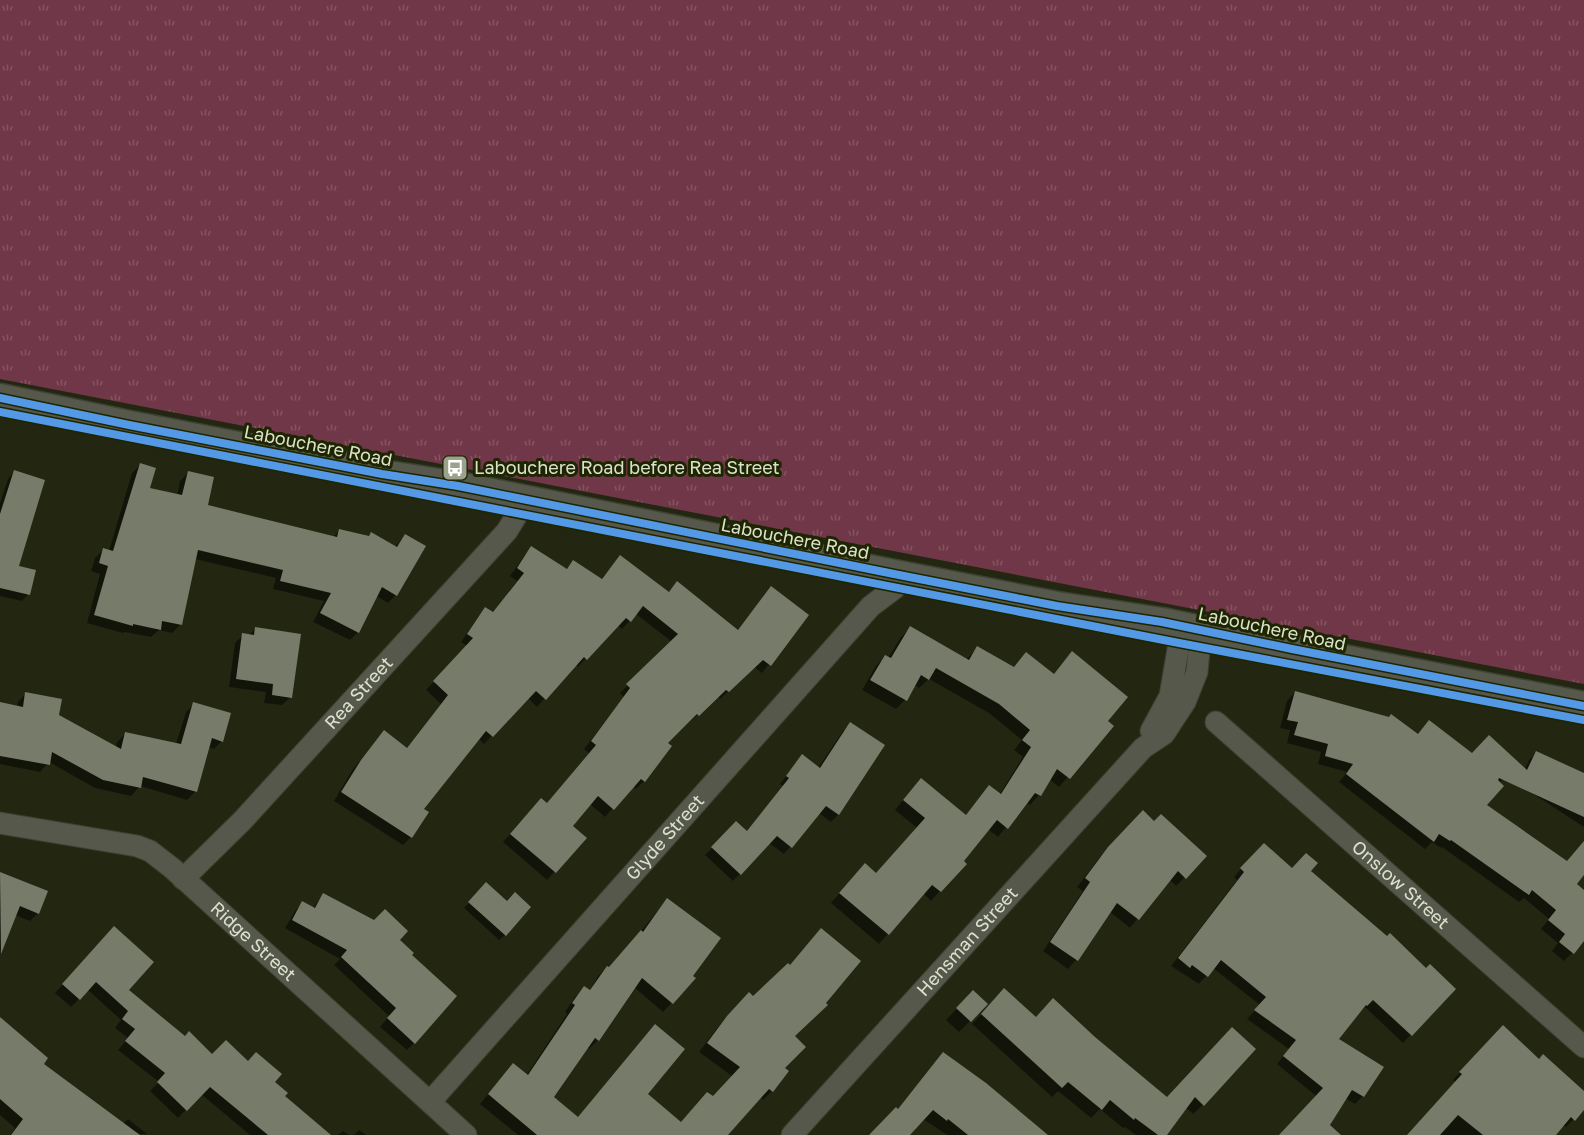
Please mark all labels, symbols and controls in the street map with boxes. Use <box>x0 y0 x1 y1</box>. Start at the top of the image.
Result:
street label: Labouchere Road <box>242 420 394 470</box>
bus stop icon: Labouchere Road before Rea Street <box>440 453 470 483</box>
place label: Labouchere Road before Rea Street <box>474 456 780 478</box>
street label: Labouchere Road <box>719 513 871 563</box>
street label: Labouchere Road <box>1196 602 1348 654</box>
street label: Rea Street <box>319 652 397 733</box>
street label: Glyde Street <box>621 789 708 884</box>
street label: Onslow Street <box>1348 835 1454 933</box>
street label: Hensman Street <box>912 882 1022 1000</box>
street label: Ridge Street <box>206 896 301 985</box>

